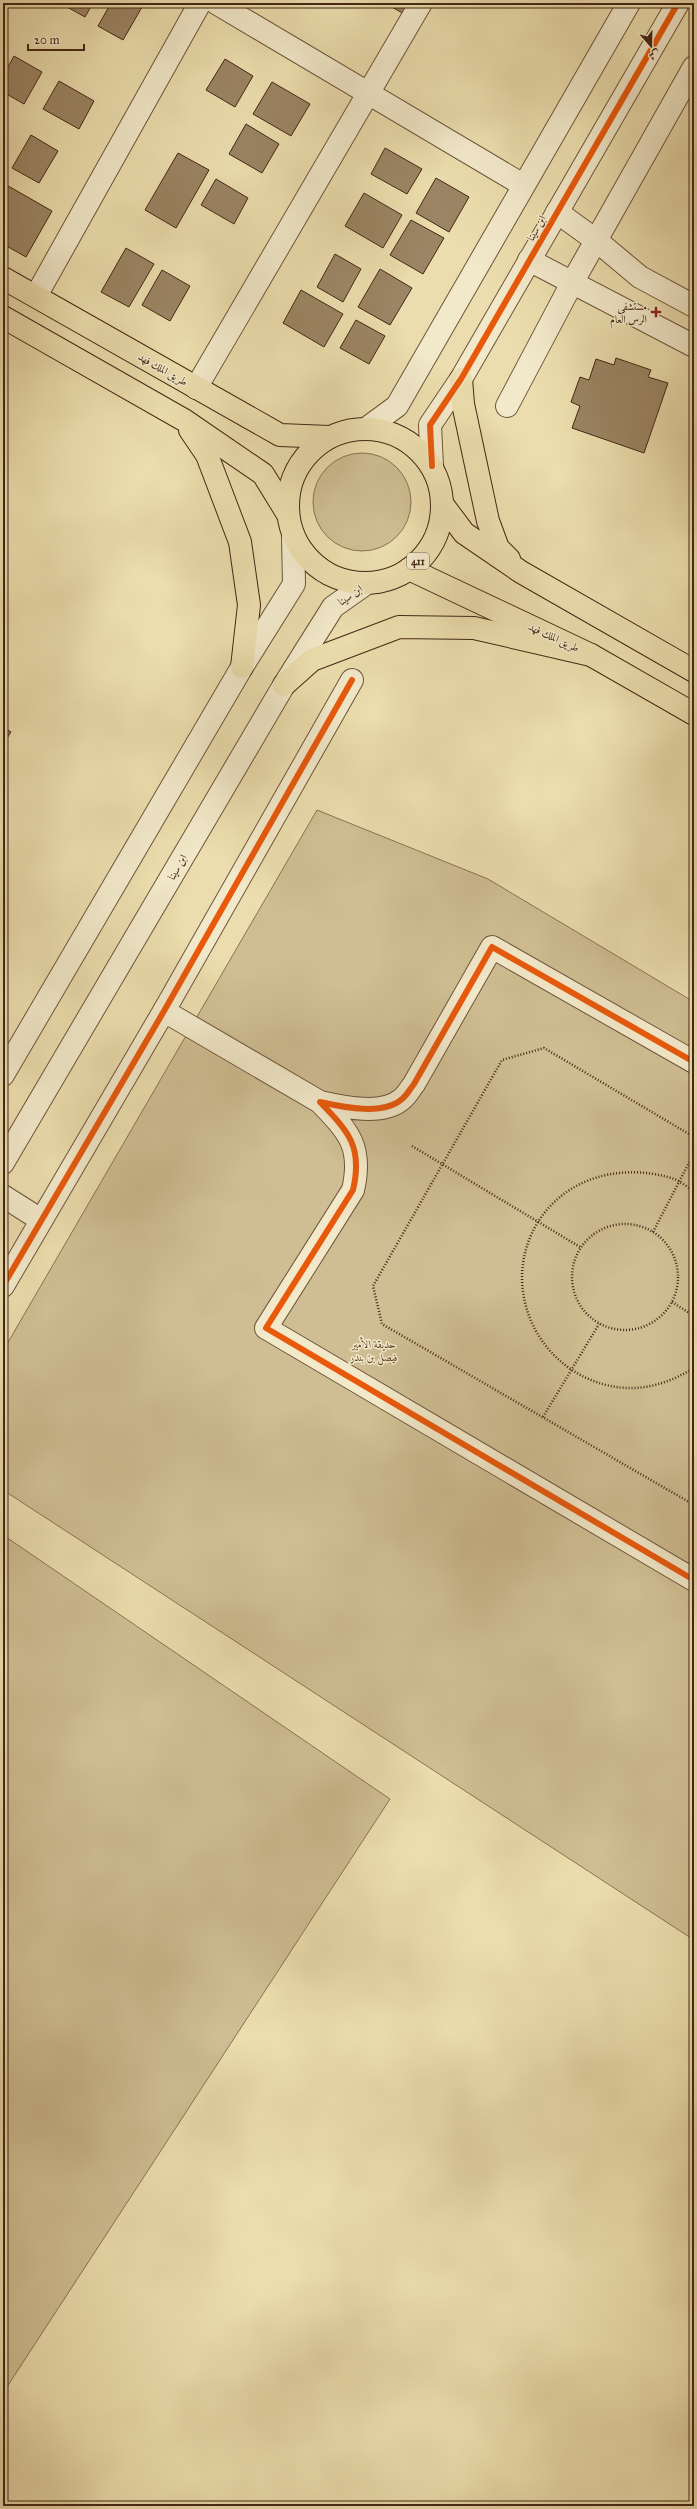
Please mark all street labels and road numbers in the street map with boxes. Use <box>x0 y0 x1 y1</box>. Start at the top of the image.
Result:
street label: ابن سينا <box>524 213 549 243</box>
street label: طريق الملك فهد <box>135 350 190 390</box>
road number: 411 <box>407 553 429 569</box>
street label: ابن سينا <box>335 582 365 609</box>
street label: طريق الملك فهد <box>526 620 581 656</box>
street label: ابن سينا <box>165 852 190 882</box>

